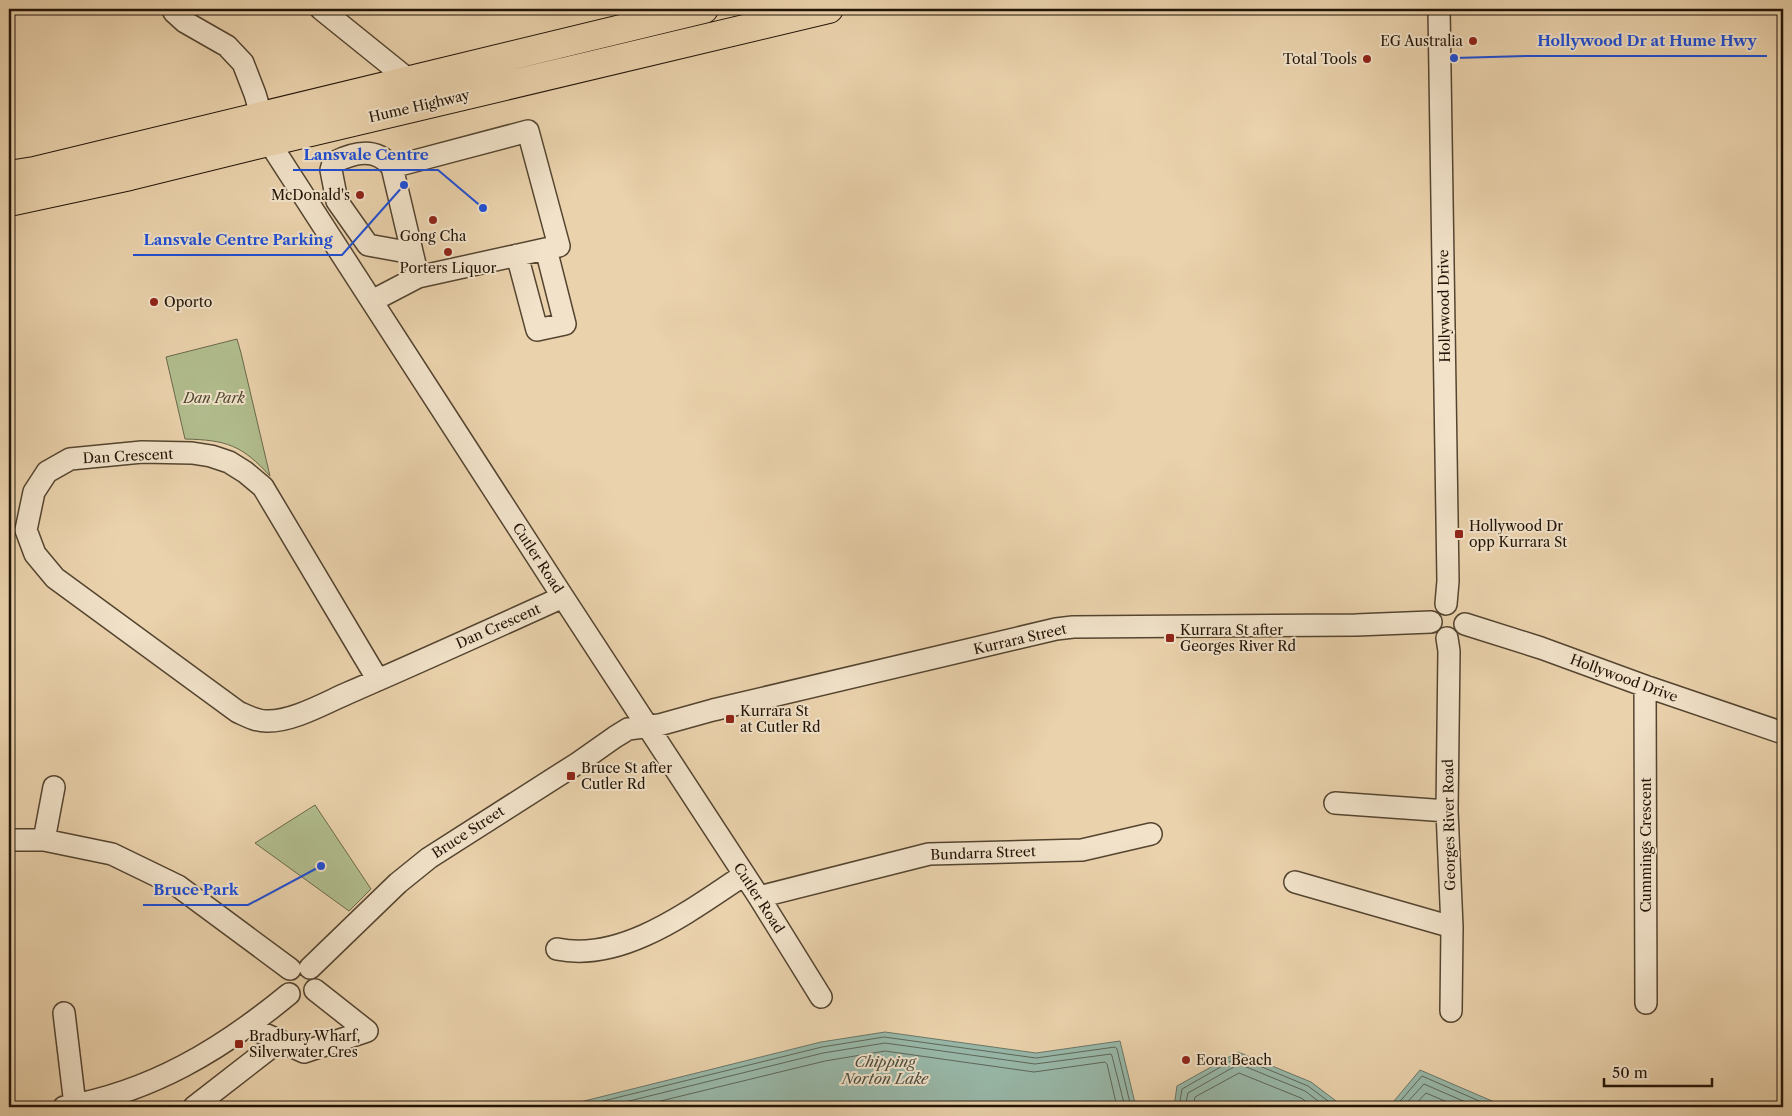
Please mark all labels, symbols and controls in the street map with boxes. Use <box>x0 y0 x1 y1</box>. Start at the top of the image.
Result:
callout: Hollywood Dr at Hume Hwy <box>1527 26 1767 56</box>
text: Hollywood Dr at Hume Hwy <box>1537 31 1758 50</box>
place label: EG Australia <box>1380 32 1464 50</box>
marker: EG Australia <box>1467 35 1479 47</box>
place label: Total Tools <box>1283 50 1357 68</box>
marker: Total Tools <box>1361 53 1373 65</box>
street label: Hume Highway <box>367 86 471 126</box>
callout: Lansvale Centre <box>293 140 438 170</box>
text: Lansvale Centre <box>303 145 429 164</box>
place label: McDonald's <box>271 186 350 204</box>
marker: McDonald's <box>354 189 366 201</box>
marker: Gong Cha <box>427 214 439 226</box>
callout: Lansvale Centre Parking <box>133 225 342 255</box>
place label: Gong Cha <box>400 227 467 245</box>
text: Lansvale Centre Parking <box>143 230 333 249</box>
marker: Porters Liquor <box>442 246 454 258</box>
street label: Hollywood Drive <box>1434 249 1454 363</box>
place label: Porters Liquor <box>400 259 497 277</box>
place label: Oporto <box>164 293 212 311</box>
marker: Oporto <box>148 296 160 308</box>
park label: Dan Park <box>182 389 246 407</box>
street label: Dan Crescent <box>82 445 174 467</box>
place label: Hollywood Dr opp Kurrara St <box>1469 517 1567 551</box>
street label: Cutler Road <box>509 519 568 597</box>
marker: Hollywood Dr opp Kurrara St <box>1453 528 1465 540</box>
street label: Dan Crescent <box>453 599 543 653</box>
street label: Kurrara Street <box>972 620 1068 658</box>
place label: Kurrara St after Georges River Rd <box>1180 621 1296 655</box>
marker: Kurrara St after Georges River Rd <box>1164 632 1176 644</box>
street label: Hollywood Drive <box>1568 650 1680 706</box>
place label: Kurrara St at Cutler Rd <box>740 702 821 736</box>
marker: Kurrara St at Cutler Rd <box>724 713 736 725</box>
street label: Georges River Road <box>1439 758 1459 891</box>
place label: Bruce St after Cutler Rd <box>581 759 672 793</box>
marker: Bruce St after Cutler Rd <box>565 770 577 782</box>
street label: Cummings Crescent <box>1637 777 1655 913</box>
street label: Bruce Street <box>428 802 508 862</box>
street label: Bundarra Street <box>930 842 1036 864</box>
street label: Cutler Road <box>730 859 789 937</box>
callout: Bruce Park <box>143 875 248 905</box>
text: Bruce Park <box>153 880 240 899</box>
place label: Bradbury Wharf, Silverwater Cres <box>249 1027 360 1061</box>
marker: Bradbury Wharf, Silverwater Cres <box>233 1038 245 1050</box>
place label: Eora Beach <box>1196 1051 1272 1069</box>
water label: Chipping Norton Lake <box>841 1052 929 1088</box>
marker: Eora Beach <box>1180 1054 1192 1066</box>
scale bar <box>1604 1056 1712 1088</box>
text: 50 m <box>1612 1063 1648 1082</box>

